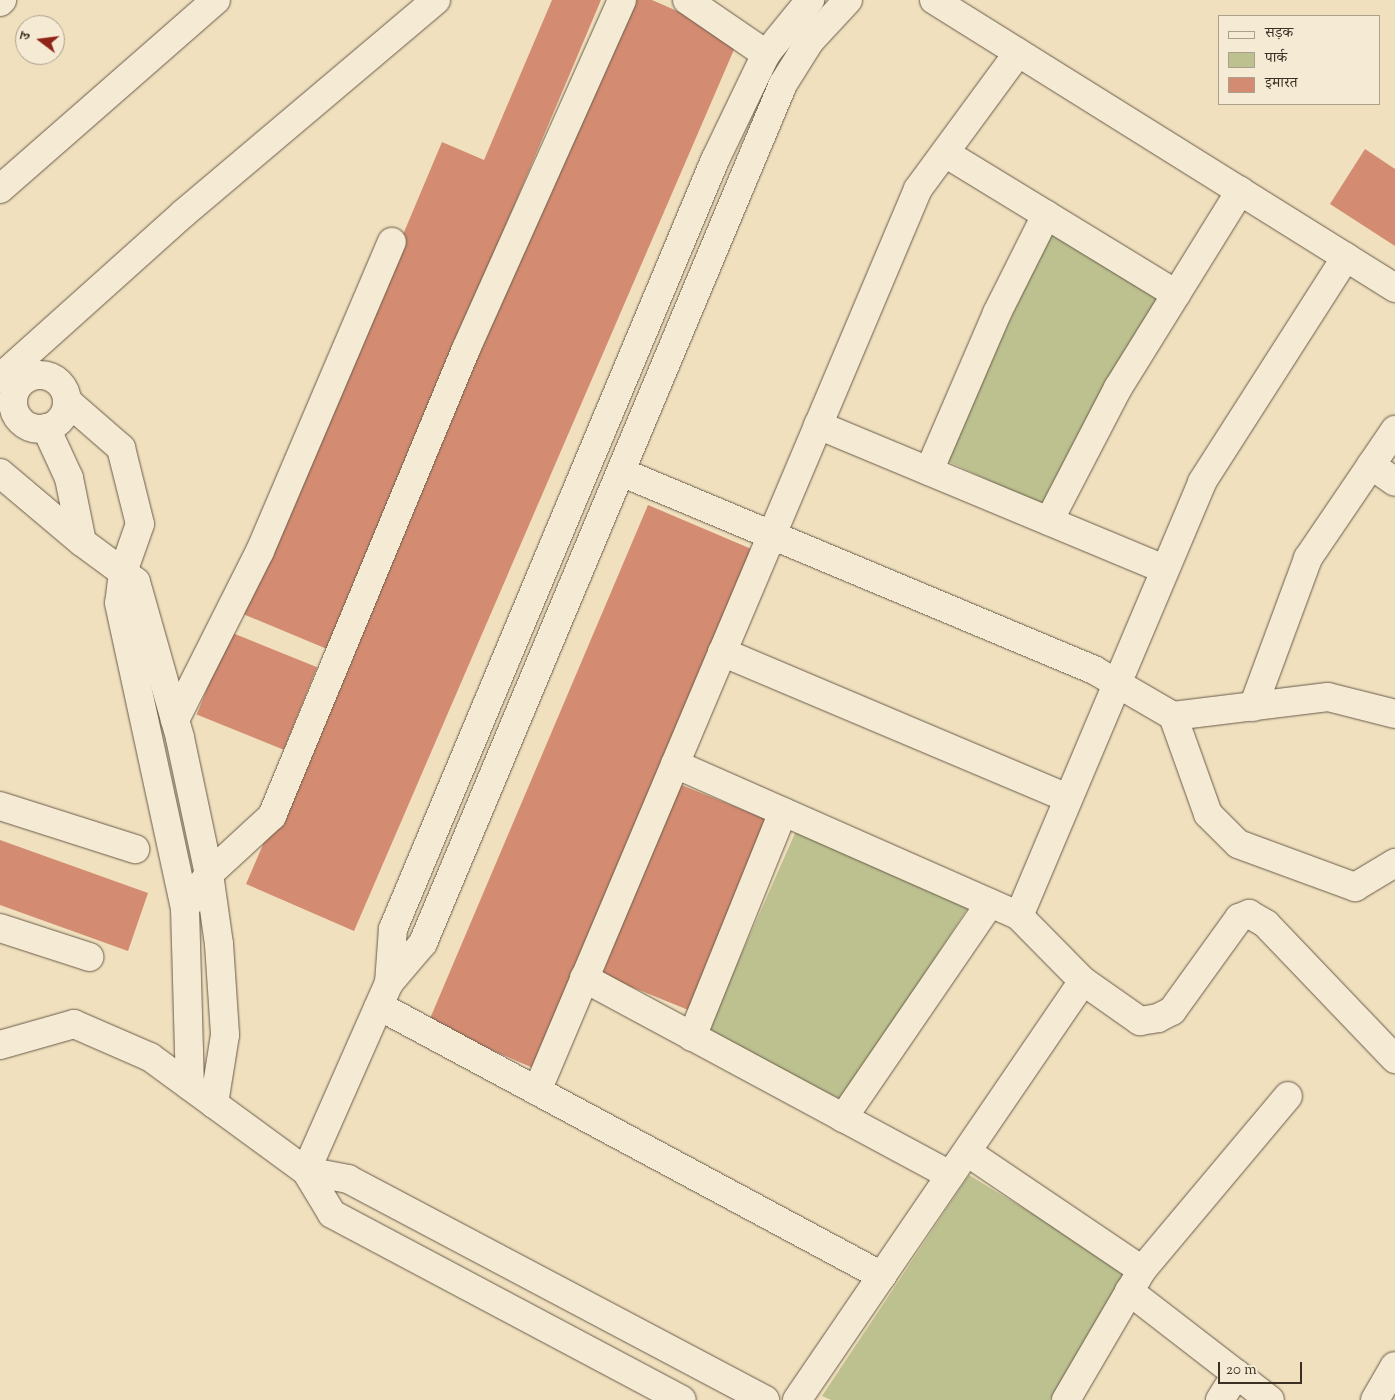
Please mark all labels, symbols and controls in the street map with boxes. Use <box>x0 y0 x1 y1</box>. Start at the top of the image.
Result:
north arrow <box>15 15 65 65</box>
legend <box>1218 15 1380 105</box>
text: सड़क <box>1265 23 1293 44</box>
text: उ <box>16 30 37 42</box>
text: पार्क <box>1265 48 1287 69</box>
text: इमारत <box>1265 73 1298 94</box>
scale bar <box>1220 1352 1304 1384</box>
text: 20 m <box>1226 1360 1257 1381</box>

